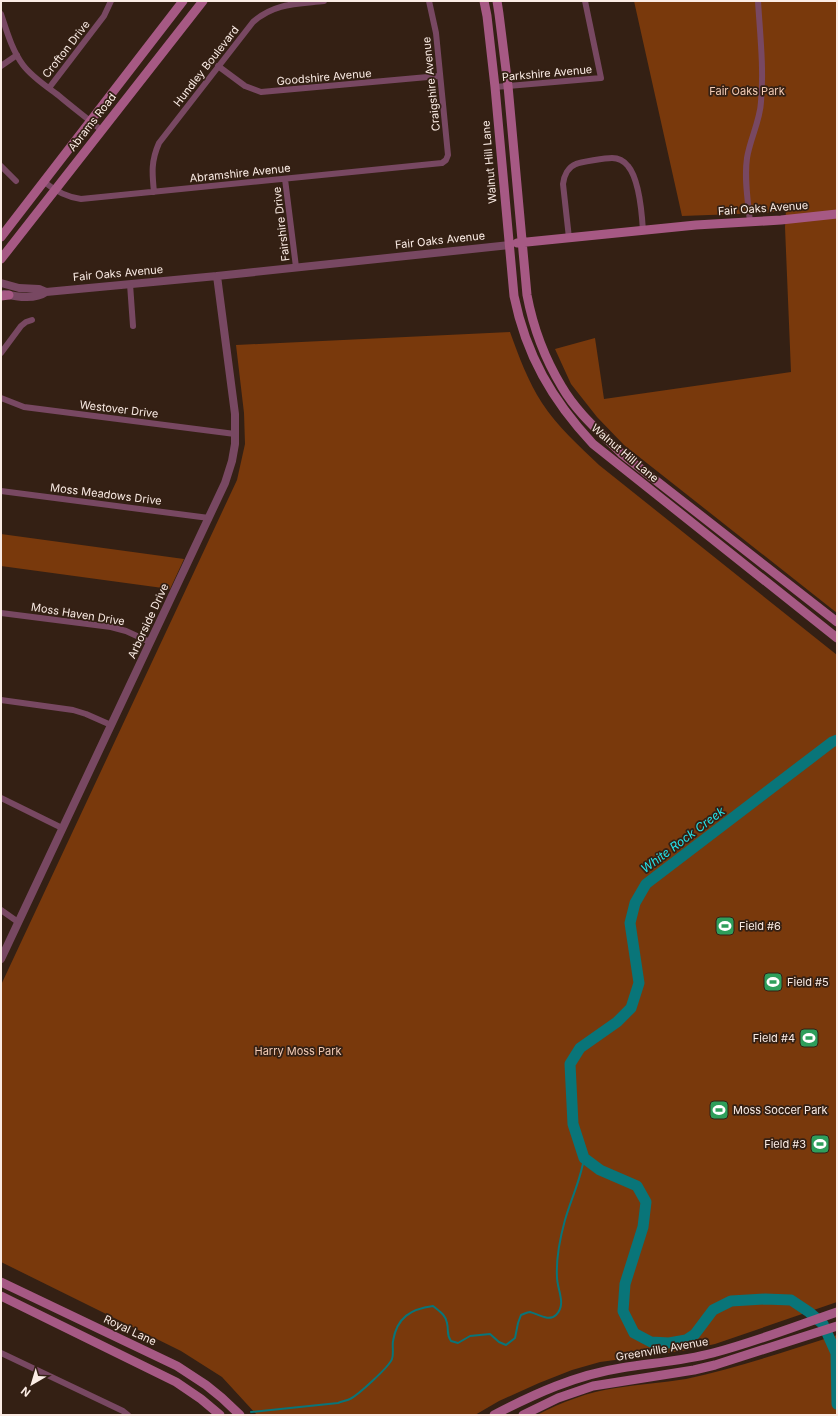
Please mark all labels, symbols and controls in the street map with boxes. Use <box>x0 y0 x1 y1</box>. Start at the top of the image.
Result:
street label: Crofton Drive <box>39 17 93 81</box>
street label: Hundley Boulevard <box>170 23 242 109</box>
street label: Craigshire Avenue <box>419 36 443 132</box>
street label: Parkshire Avenue <box>501 62 593 84</box>
street label: Goodshire Avenue <box>276 66 372 88</box>
park label: Fair Oaks Park <box>709 84 785 98</box>
street label: Abrams Road <box>65 90 119 154</box>
street label: Walnut Hill Lane <box>478 120 500 204</box>
street label: Abramshire Avenue <box>189 161 291 185</box>
street label: Fairshire Drive <box>269 186 293 262</box>
street label: Fair Oaks Avenue <box>717 198 809 218</box>
street label: Fair Oaks Avenue <box>394 228 486 252</box>
street label: Fair Oaks Avenue <box>72 262 164 284</box>
street label: Westover Drive <box>79 397 159 421</box>
street label: Walnut Hill Lane <box>589 421 661 485</box>
street label: Moss Meadows Drive <box>49 480 163 508</box>
street label: Arborside Drive <box>124 581 172 661</box>
street label: Moss Haven Drive <box>30 600 126 628</box>
water label: White Rock Creek <box>638 803 728 876</box>
sports icon: Field #6 <box>714 915 736 937</box>
place label: Field #6 <box>739 919 781 933</box>
sports icon: Field #5 <box>762 971 784 993</box>
place label: Field #5 <box>787 975 829 989</box>
sports icon: Field #4 <box>798 1027 820 1049</box>
place label: Field #4 <box>753 1031 795 1045</box>
park label: Harry Moss Park <box>254 1044 342 1058</box>
sports icon: Moss Soccer Park <box>708 1099 730 1121</box>
place label: Moss Soccer Park <box>733 1103 828 1117</box>
sports icon: Field #3 <box>809 1133 831 1155</box>
place label: Field #3 <box>764 1137 806 1151</box>
street label: Royal Lane <box>101 1312 159 1348</box>
street label: Greenville Avenue <box>615 1334 709 1364</box>
north arrow <box>12 1364 52 1404</box>
text: N <box>18 1384 33 1400</box>

